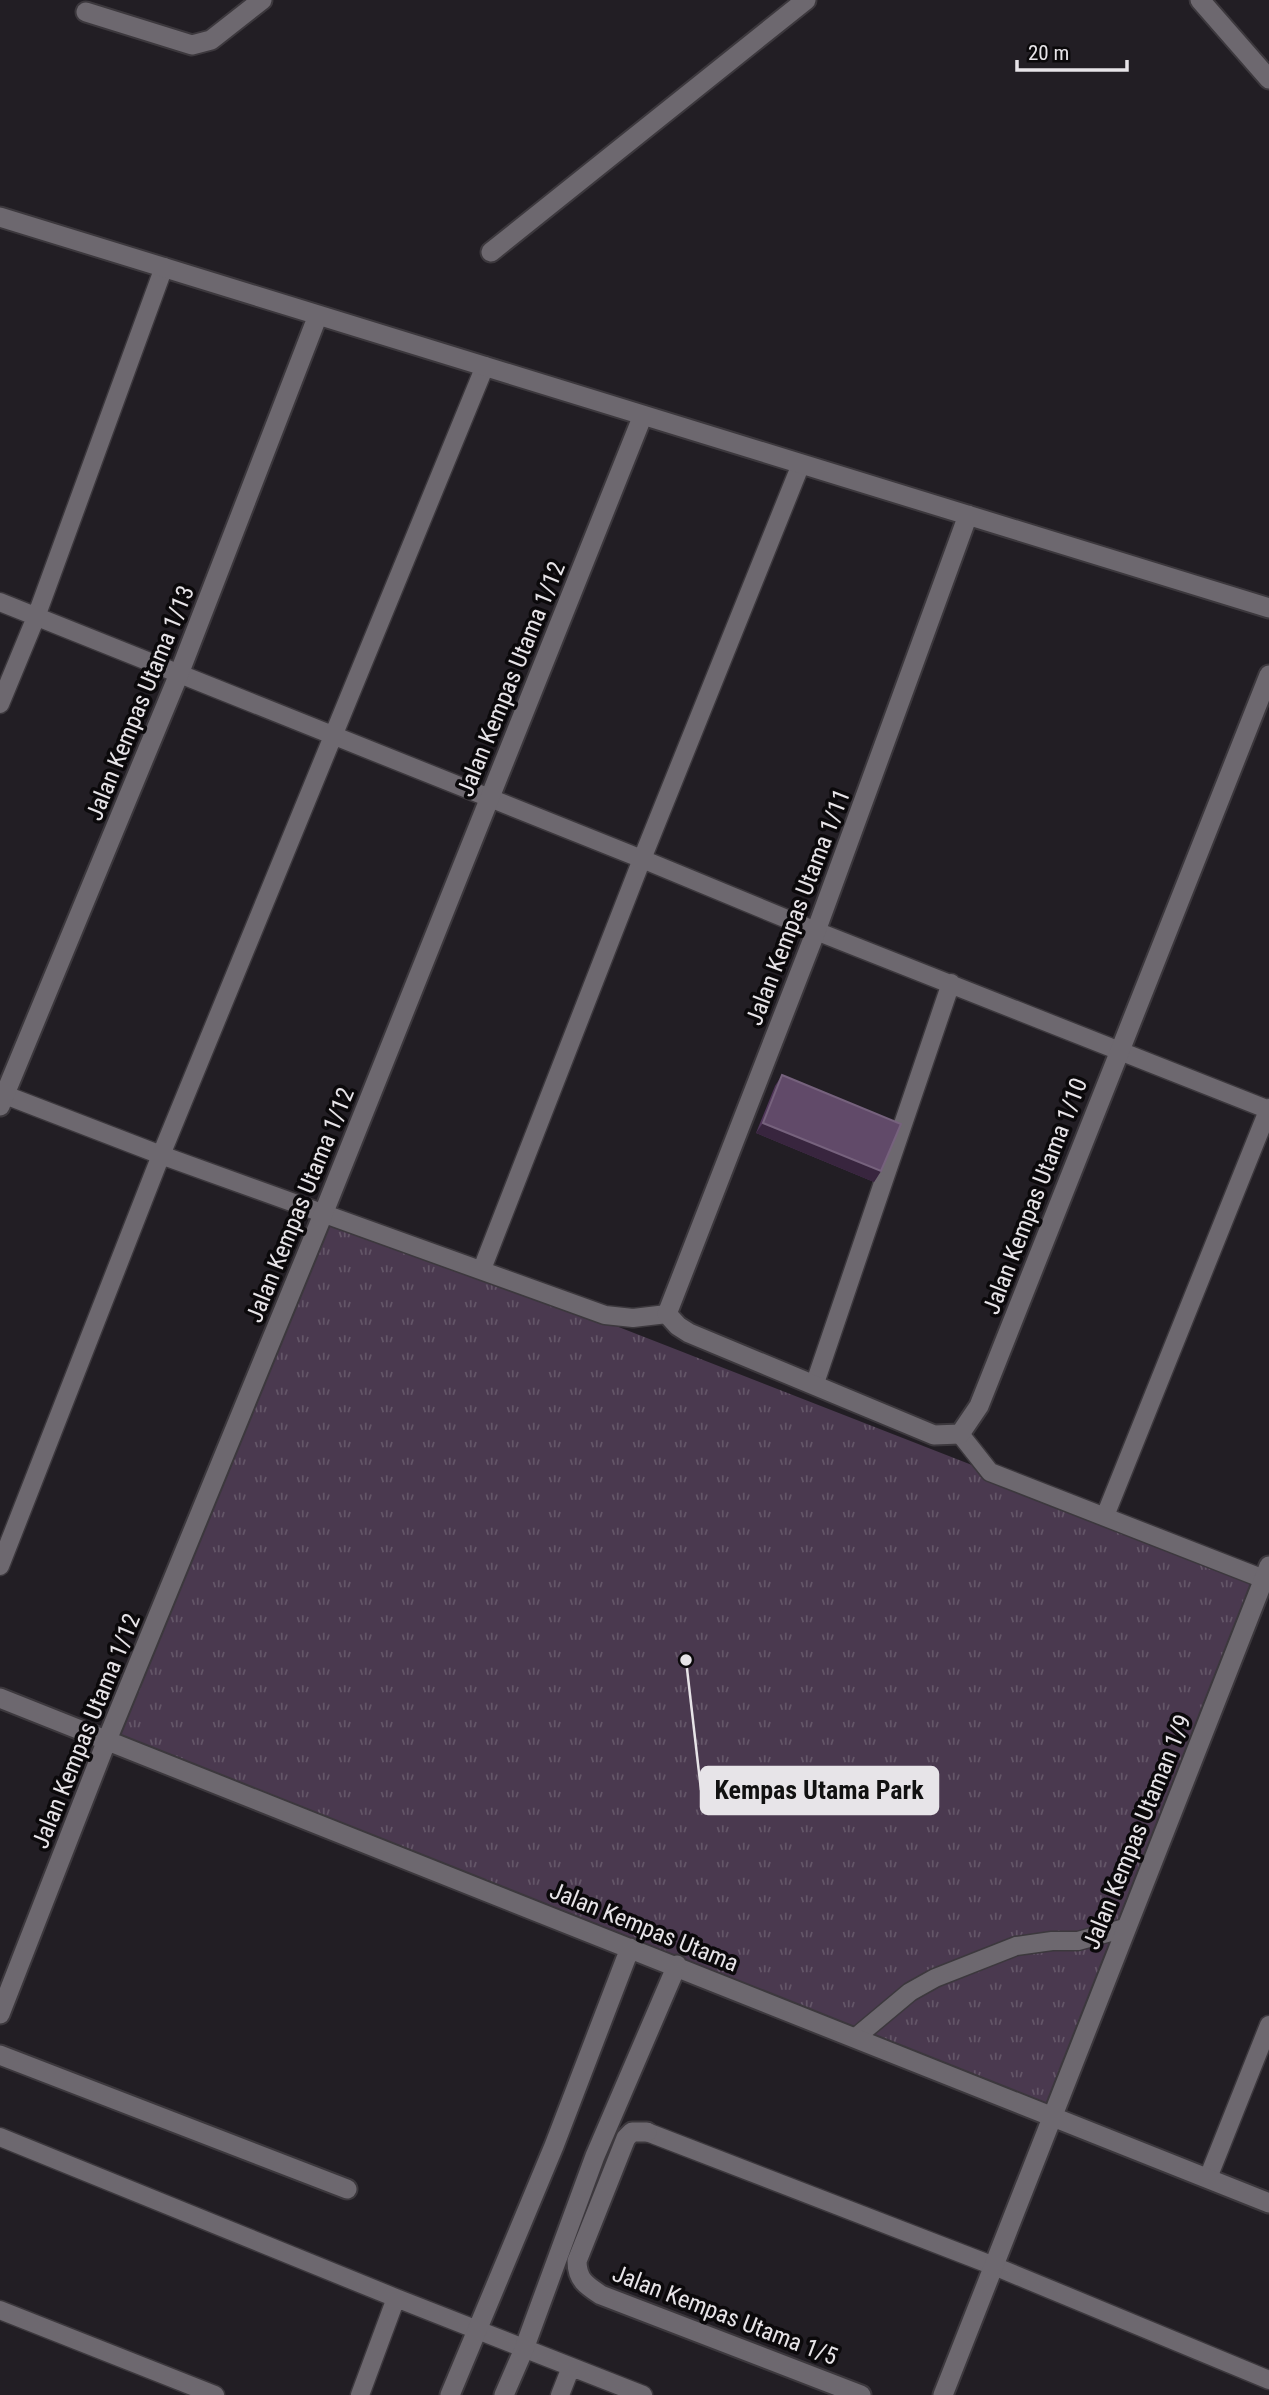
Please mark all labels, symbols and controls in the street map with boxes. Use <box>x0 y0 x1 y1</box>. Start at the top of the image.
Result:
scale bar <box>1017 28 1127 72</box>
text: 20 m <box>1028 41 1069 65</box>
street label: Jalan Kempas Utama 1/12 <box>451 558 571 800</box>
street label: Jalan Kempas Utama 1/13 <box>80 582 200 824</box>
street label: Jalan Kempas Utama 1/11 <box>740 785 856 1029</box>
street label: Jalan Kempas Utama 1/10 <box>977 1074 1093 1318</box>
street label: Jalan Kempas Utama 1/12 <box>240 1084 360 1326</box>
street label: Jalan Kempas Utama 1/12 <box>26 1610 146 1852</box>
street label: Jalan Kempas Utaman 1/9 <box>1077 1711 1197 1953</box>
callout: Kempas Utama Park <box>701 1767 938 1814</box>
text: Kempas Utama Park <box>714 1775 924 1805</box>
street label: Jalan Kempas Utama <box>546 1876 742 1978</box>
street label: Jalan Kempas Utama 1/5 <box>608 2259 842 2371</box>

